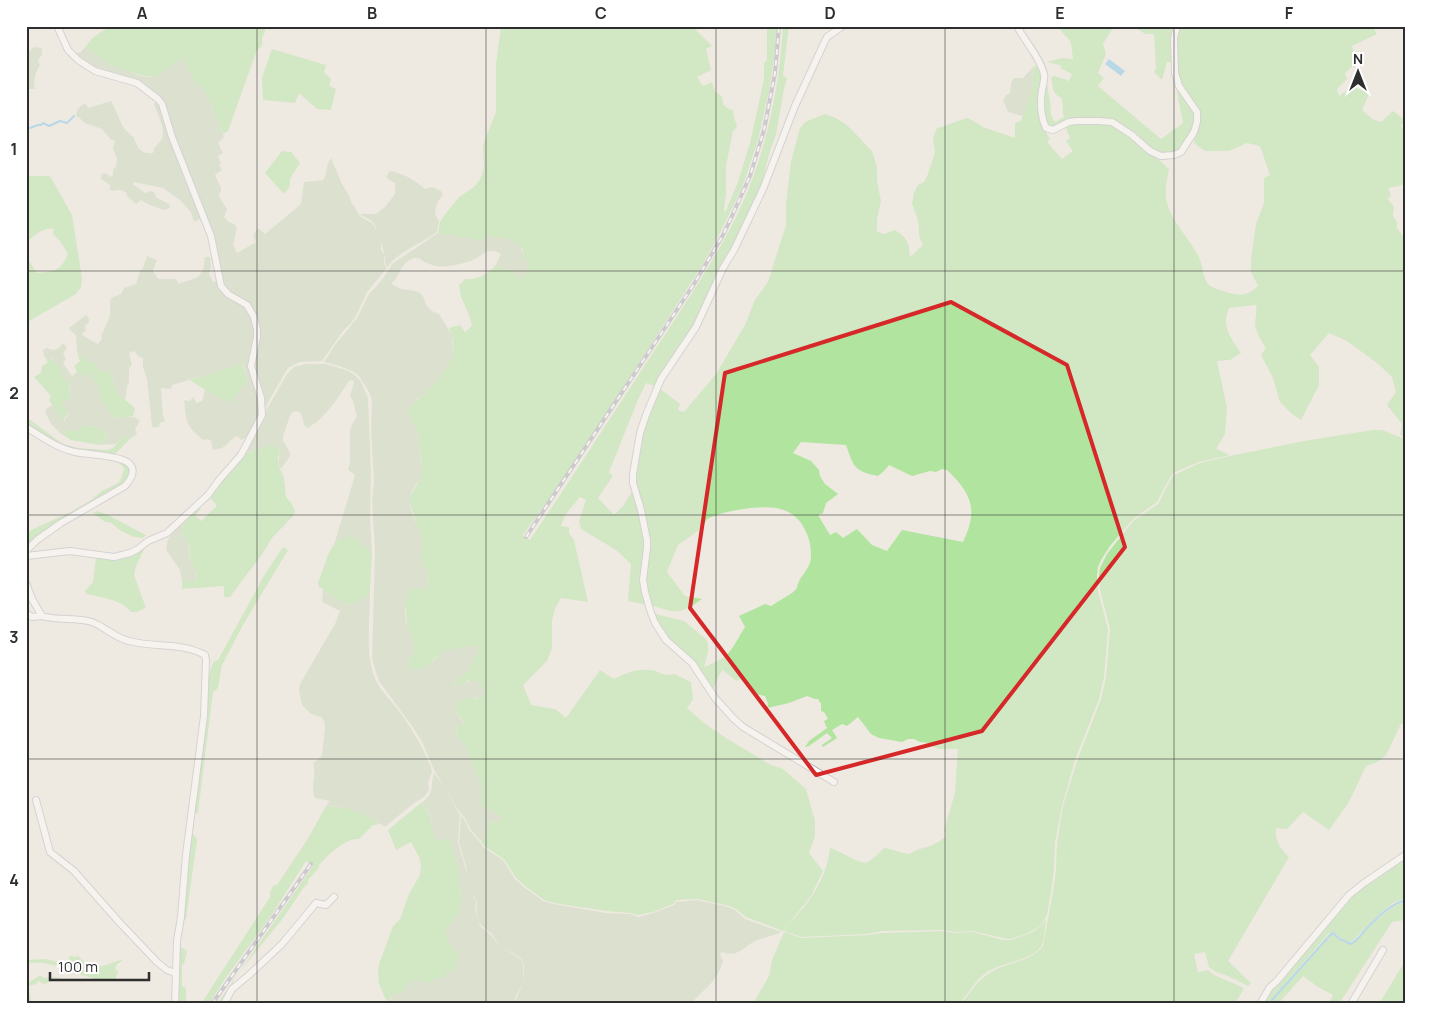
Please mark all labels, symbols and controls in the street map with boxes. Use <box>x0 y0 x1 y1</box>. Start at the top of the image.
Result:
text: A <box>137 2 148 24</box>
text: B <box>367 2 377 24</box>
text: C <box>595 2 607 24</box>
text: D <box>824 2 836 24</box>
text: E <box>1055 2 1065 24</box>
text: F <box>1285 2 1294 24</box>
north arrow <box>1334 48 1384 98</box>
text: N <box>1353 49 1363 68</box>
text: 1 <box>10 138 18 160</box>
text: 2 <box>9 382 19 404</box>
text: 3 <box>9 626 19 648</box>
text: 4 <box>9 869 19 891</box>
scale bar <box>50 950 149 982</box>
text: 100 m <box>58 956 98 977</box>

